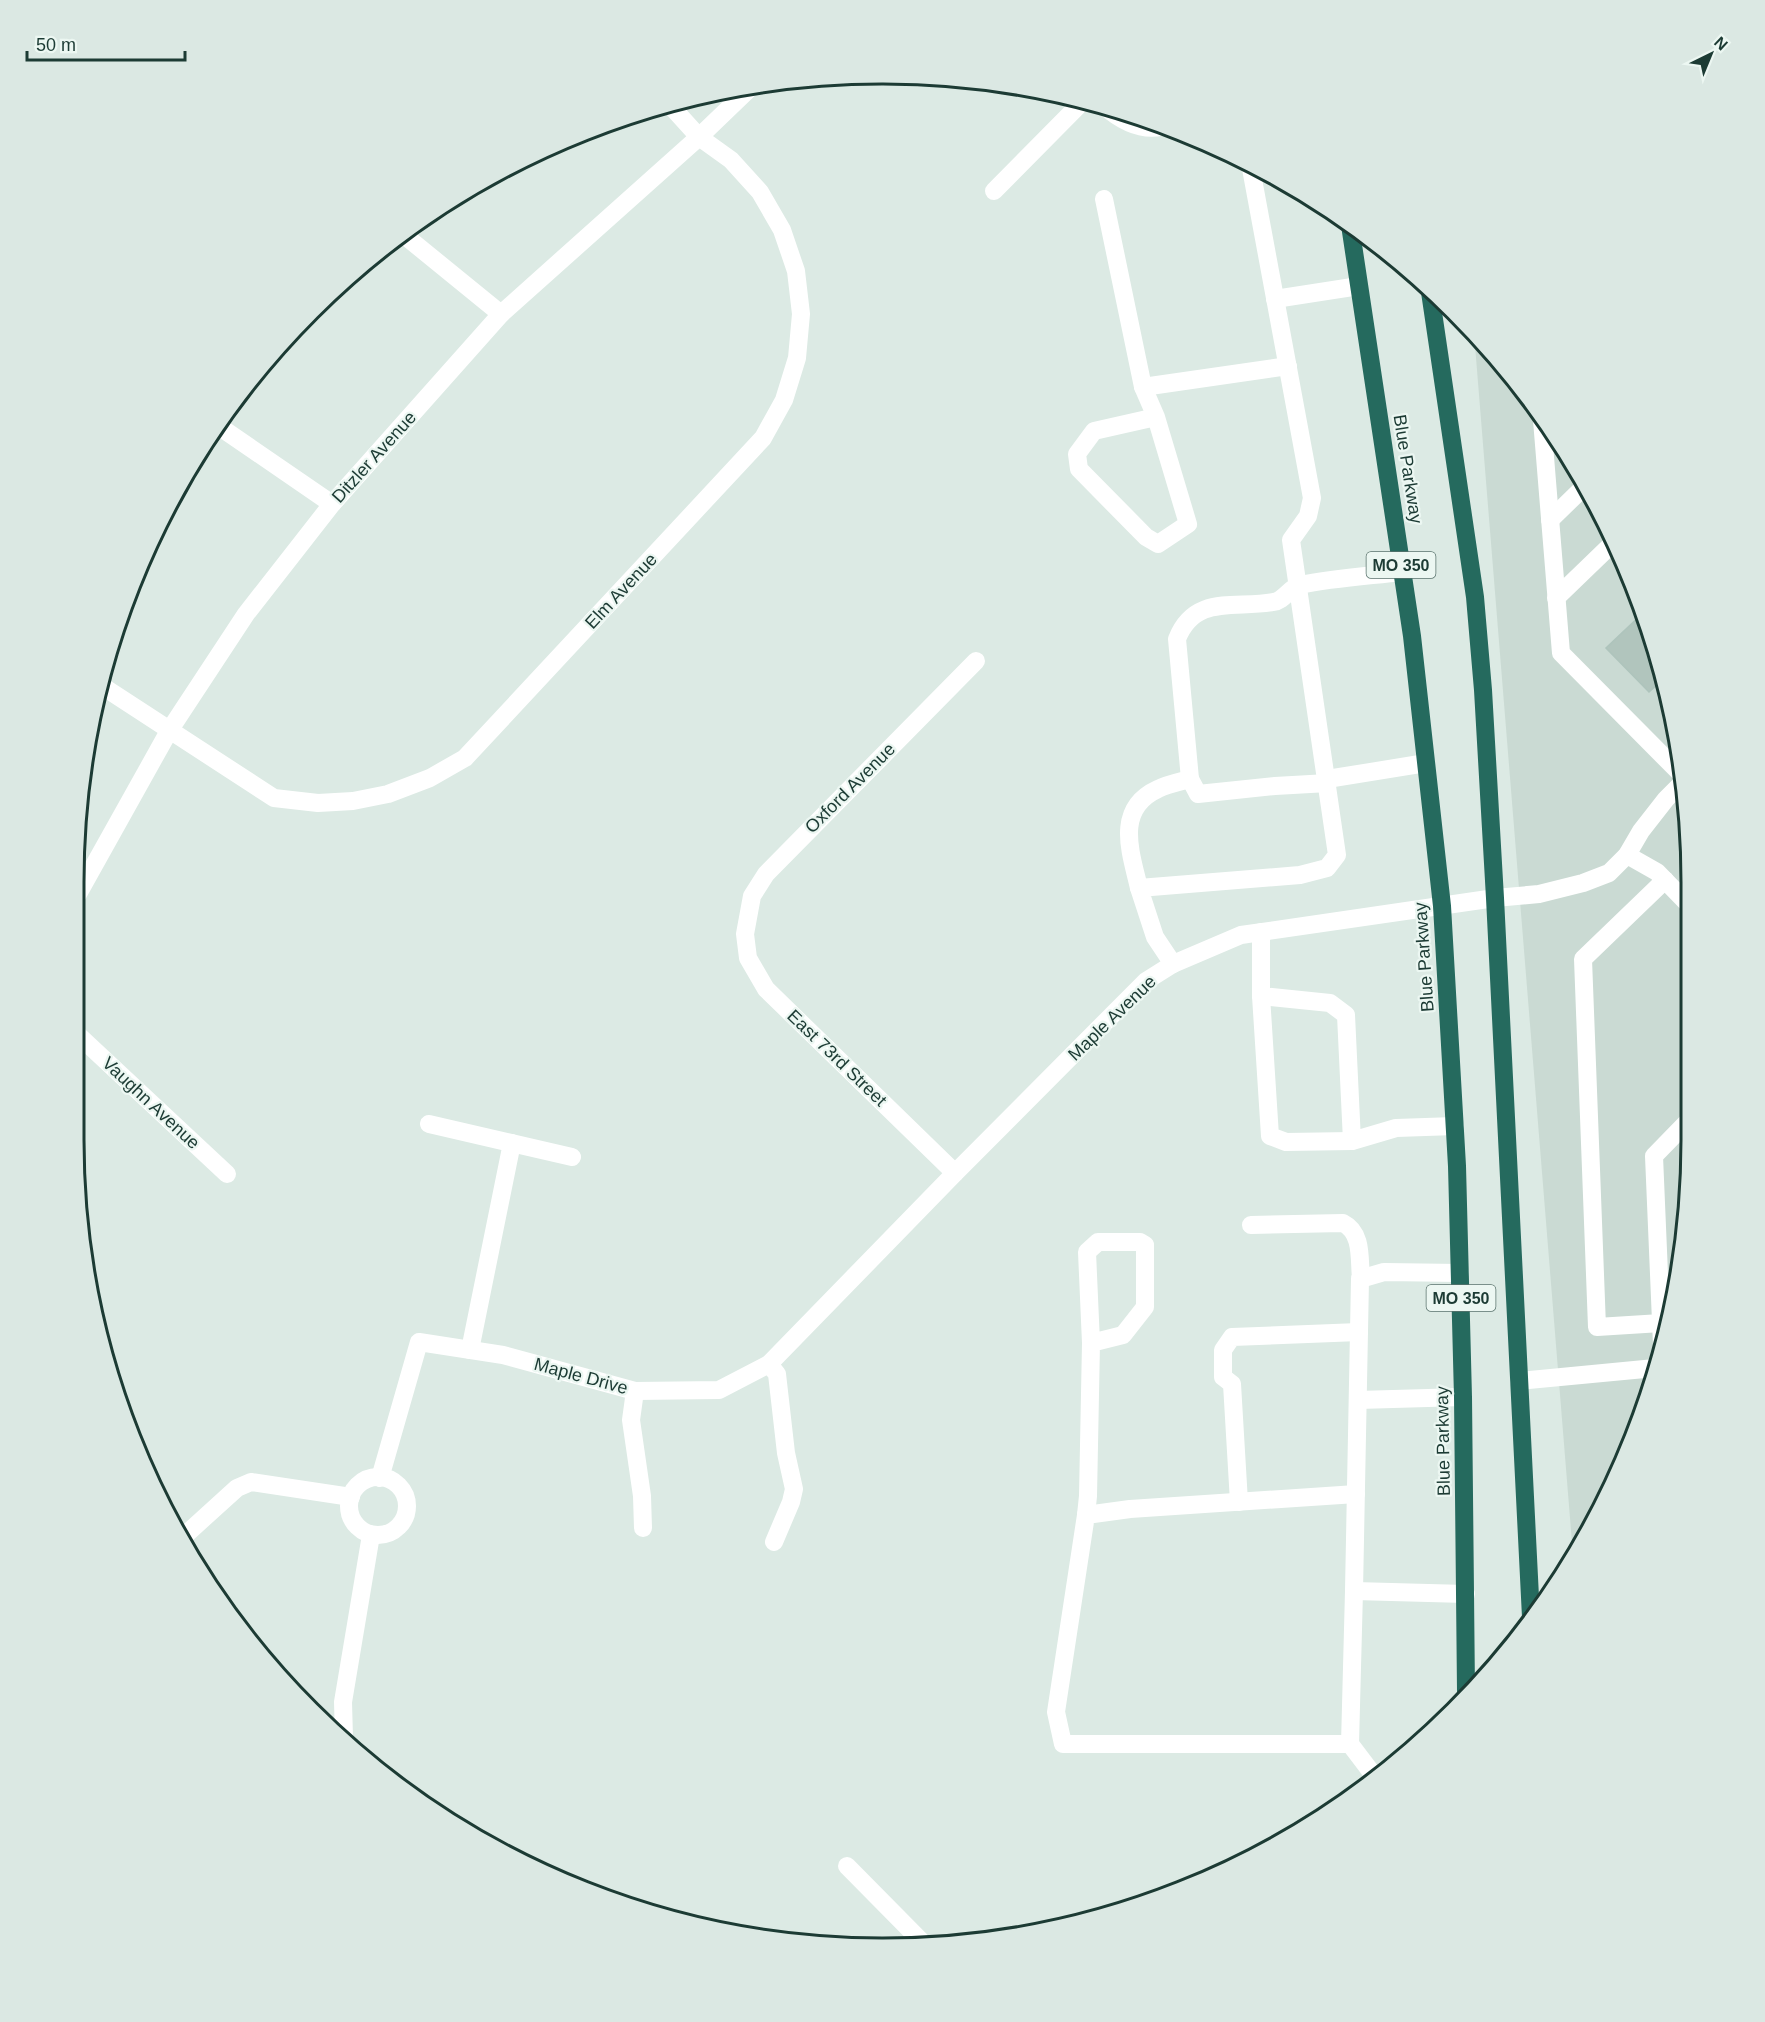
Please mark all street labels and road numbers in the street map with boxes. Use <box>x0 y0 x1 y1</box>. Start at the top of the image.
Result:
street label: Ditzler Avenue <box>328 407 420 507</box>
street label: Blue Parkway <box>1390 413 1426 525</box>
street label: Elm Avenue <box>581 549 661 633</box>
road number: MO 350 <box>1366 552 1436 578</box>
street label: Oxford Avenue <box>801 739 899 837</box>
street label: Blue Parkway <box>1410 901 1438 1013</box>
street label: Maple Avenue <box>1064 971 1160 1065</box>
street label: East 73rd Street <box>783 1006 891 1110</box>
street label: Vaughn Avenue <box>98 1053 204 1153</box>
road number: MO 350 <box>1426 1285 1496 1311</box>
street label: Maple Drive <box>532 1354 630 1398</box>
street label: Blue Parkway <box>1432 1386 1454 1496</box>

